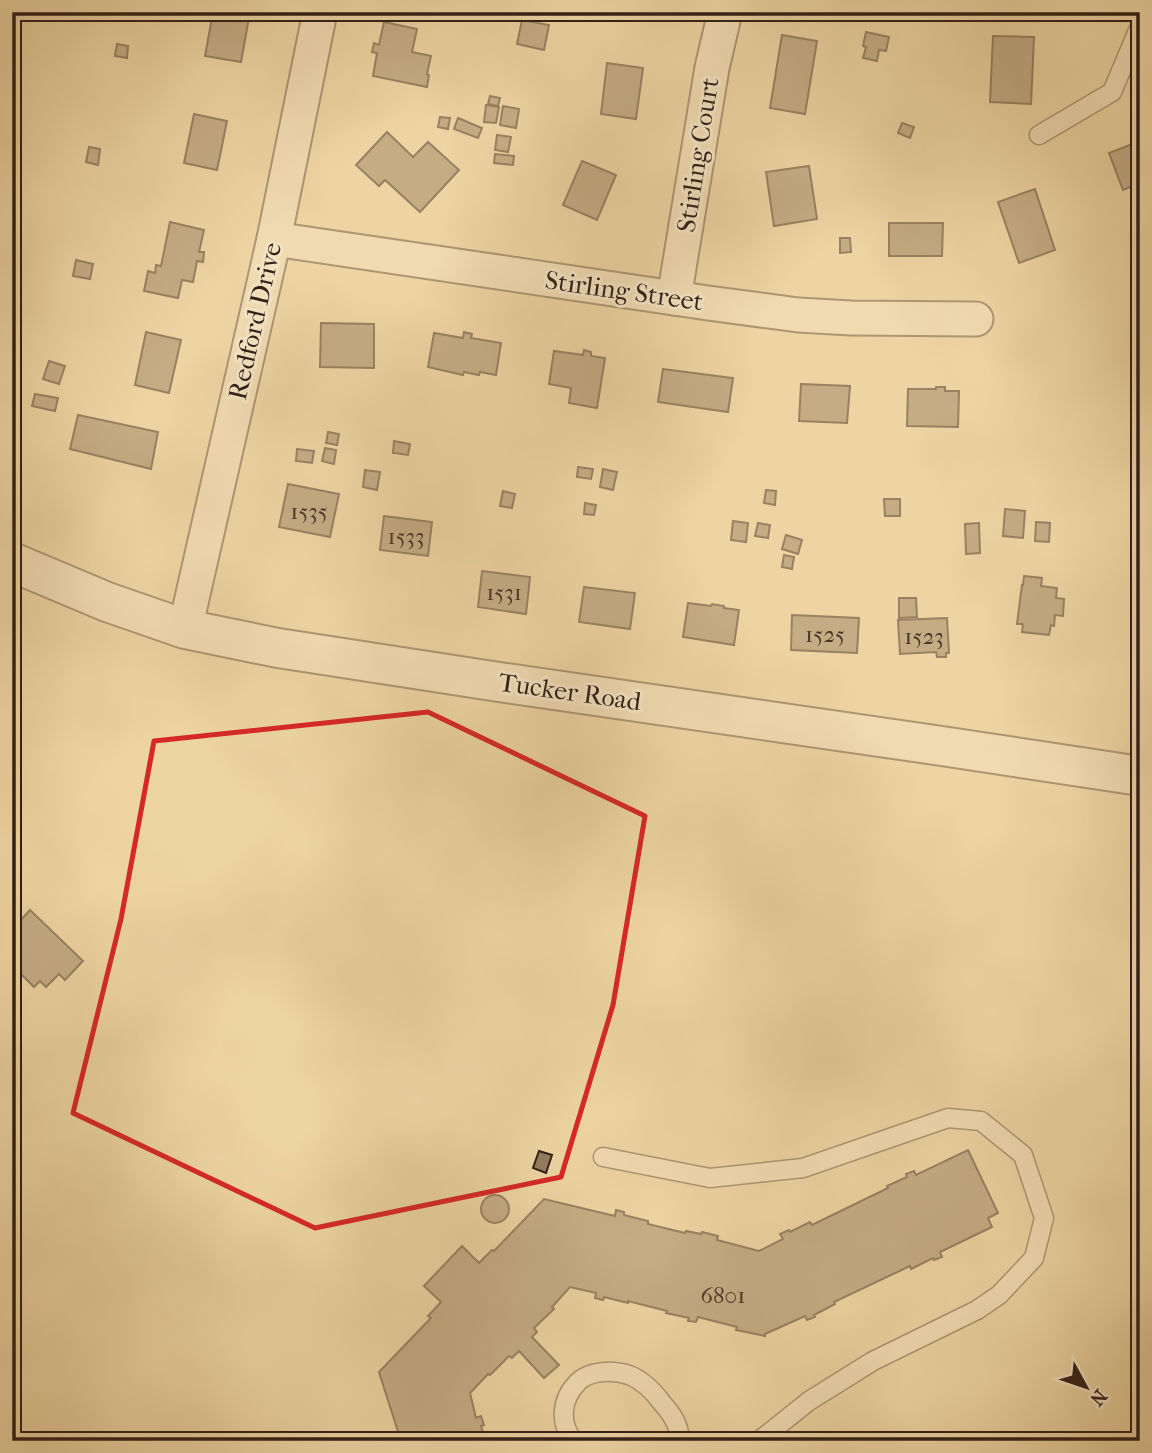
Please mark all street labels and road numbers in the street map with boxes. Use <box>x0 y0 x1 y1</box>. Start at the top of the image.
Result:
street label: Stirling Court <box>670 75 726 235</box>
street label: Redford Drive <box>222 239 288 403</box>
street label: Stirling Street <box>543 265 706 318</box>
street label: Tucker Road <box>497 667 644 717</box>

